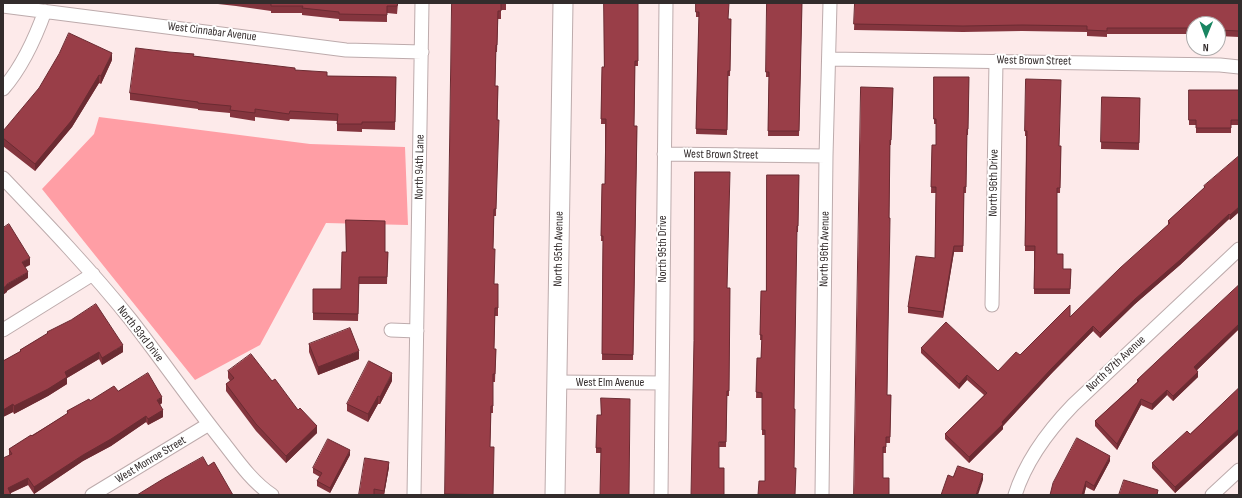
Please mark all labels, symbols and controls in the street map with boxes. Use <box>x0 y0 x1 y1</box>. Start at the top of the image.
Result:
north arrow <box>1186 16 1226 56</box>
street label: West Cinnabar Avenue <box>167 19 257 45</box>
text: N <box>1203 41 1209 54</box>
street label: West Brown Street <box>996 53 1072 69</box>
street label: North 94th Lane <box>412 134 428 200</box>
street label: West Brown Street <box>683 147 759 163</box>
street label: North 96th Drive <box>986 149 1002 217</box>
street label: North 95th Avenue <box>551 211 567 287</box>
street label: North 96th Avenue <box>817 211 833 287</box>
street label: North 95th Drive <box>656 215 670 283</box>
street label: North 93rd Drive <box>114 303 166 365</box>
street label: North 97th Avenue <box>1083 333 1149 395</box>
street label: West Elm Avenue <box>576 376 644 390</box>
street label: West Monroe Street <box>113 433 189 487</box>

